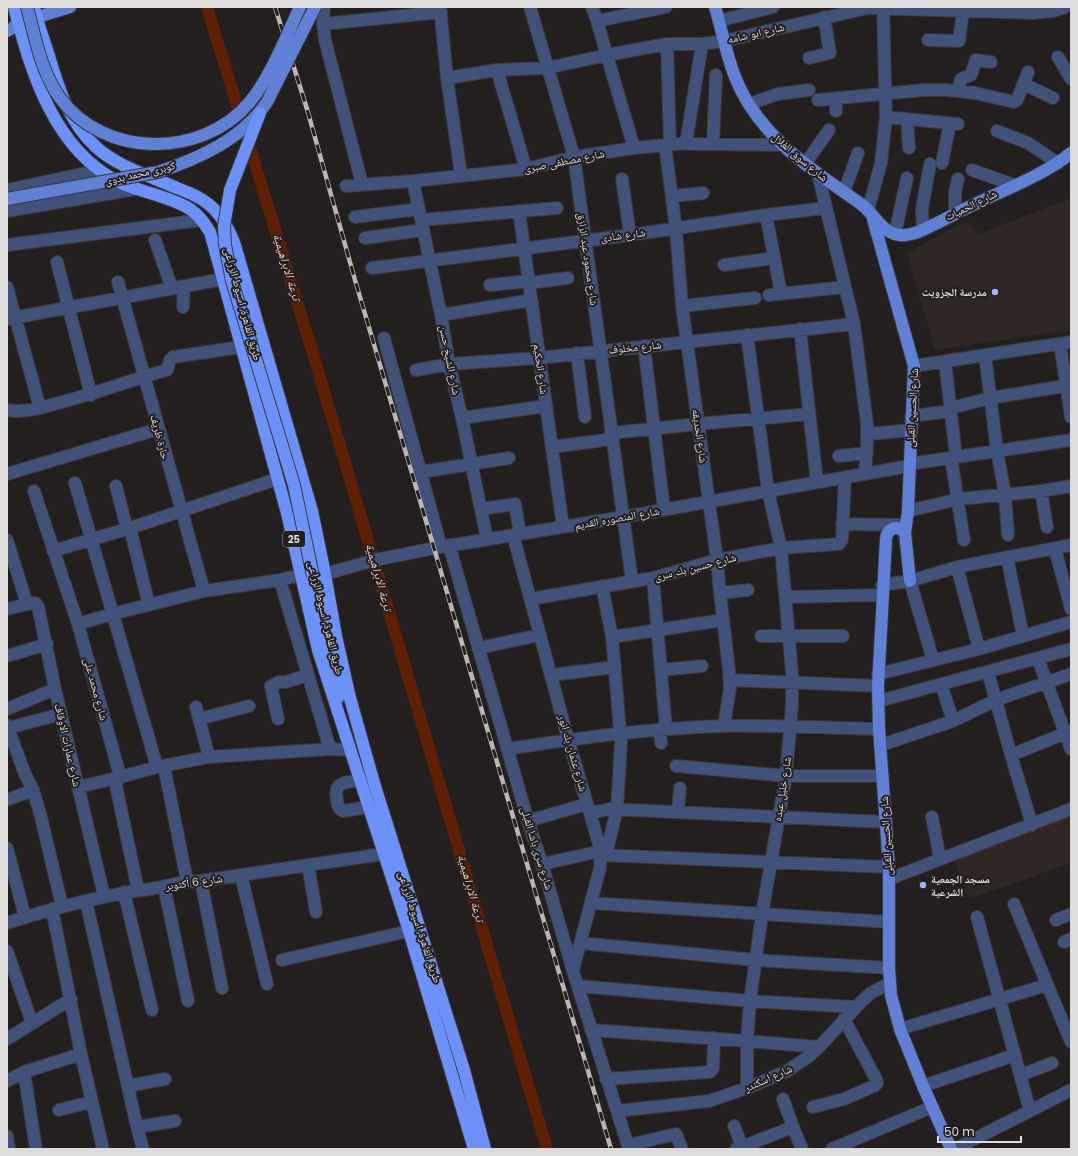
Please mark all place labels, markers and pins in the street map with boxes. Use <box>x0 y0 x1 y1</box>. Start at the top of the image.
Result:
place label: مدرسة الجزويت <box>922 284 987 300</box>
marker: مدرسة الجزويت <box>990 287 1000 297</box>
place label: مسجد الجمعية الشرعية <box>931 871 990 900</box>
marker: مسجد الجمعية الشرعية <box>918 880 928 890</box>

